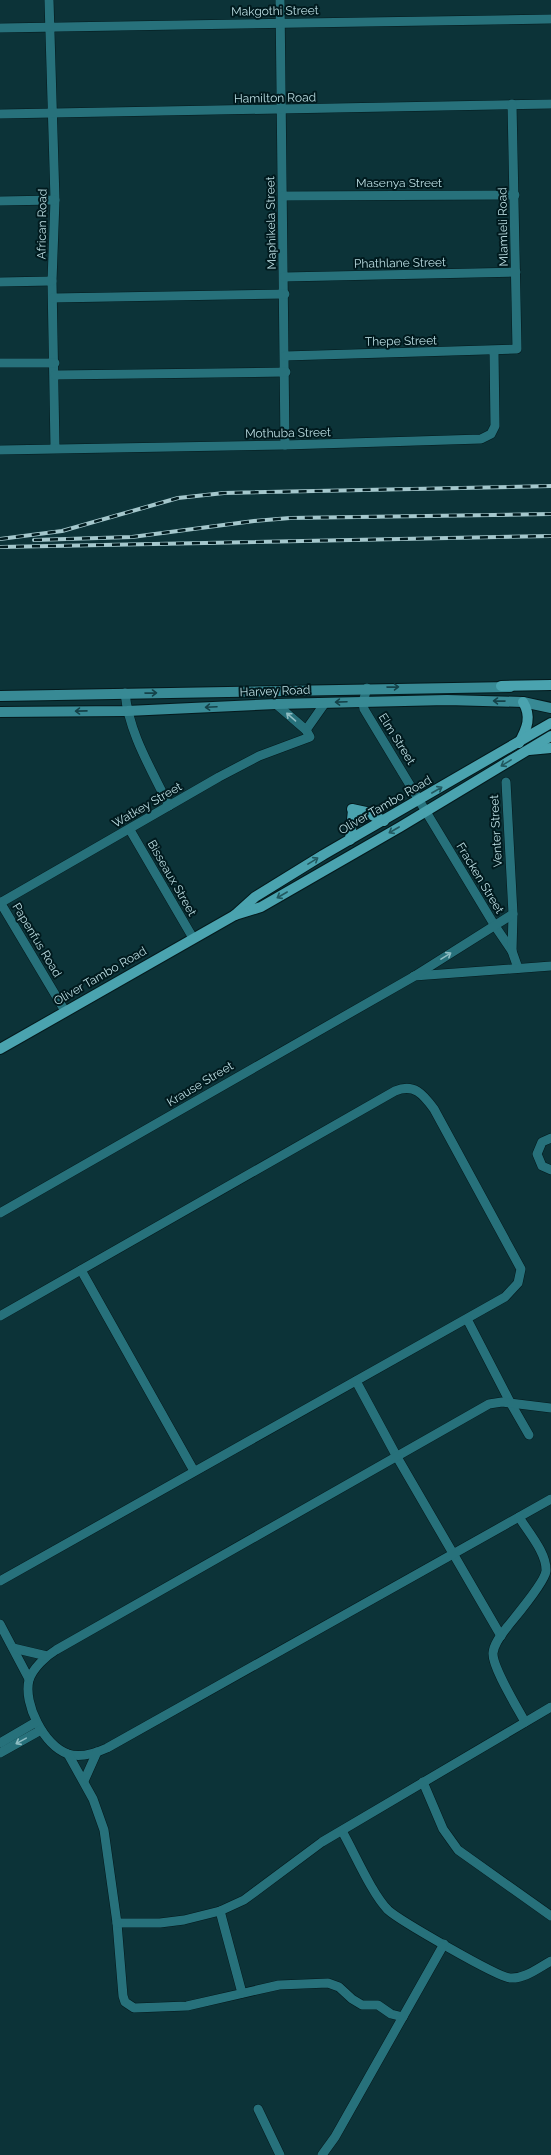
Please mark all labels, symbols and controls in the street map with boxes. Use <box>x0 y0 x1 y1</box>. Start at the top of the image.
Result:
street label: Makgothi Street <box>231 3 319 19</box>
street label: Hamilton Road <box>234 90 316 106</box>
street label: Maphikela Street <box>263 176 279 270</box>
street label: Masenya Street <box>356 176 442 190</box>
street label: Mlamleli Road <box>495 187 511 267</box>
street label: African Road <box>34 189 50 259</box>
street label: Phathlane Street <box>354 255 446 271</box>
street label: Thepe Street <box>365 333 437 349</box>
street label: Mothuba Street <box>245 425 331 441</box>
street label: Harvey Road <box>239 683 311 699</box>
one-way arrow <box>386 684 399 691</box>
one-way arrow <box>144 689 157 697</box>
one-way arrow <box>493 697 506 705</box>
one-way arrow <box>335 698 348 706</box>
one-way arrow <box>205 703 218 711</box>
one-way arrow <box>75 707 88 715</box>
street label: Elm Street <box>376 711 418 767</box>
one-way arrow <box>285 712 296 721</box>
one-way arrow <box>501 759 512 767</box>
street label: Oliver Tambo Road <box>336 773 434 837</box>
street label: Watkey Street <box>110 779 184 831</box>
one-way arrow <box>431 786 443 794</box>
street label: Venter Street <box>487 794 505 868</box>
one-way arrow <box>388 827 400 835</box>
street label: Bisseaux Street <box>145 838 199 918</box>
street label: Fracken Street <box>453 840 507 916</box>
one-way arrow <box>307 857 318 865</box>
one-way arrow <box>276 891 288 899</box>
street label: Papenfus Road <box>9 900 65 980</box>
street label: Oliver Tambo Road <box>51 944 149 1008</box>
one-way arrow <box>440 952 451 960</box>
street label: Krause Street <box>164 1059 236 1109</box>
one-way arrow <box>15 1738 27 1746</box>

